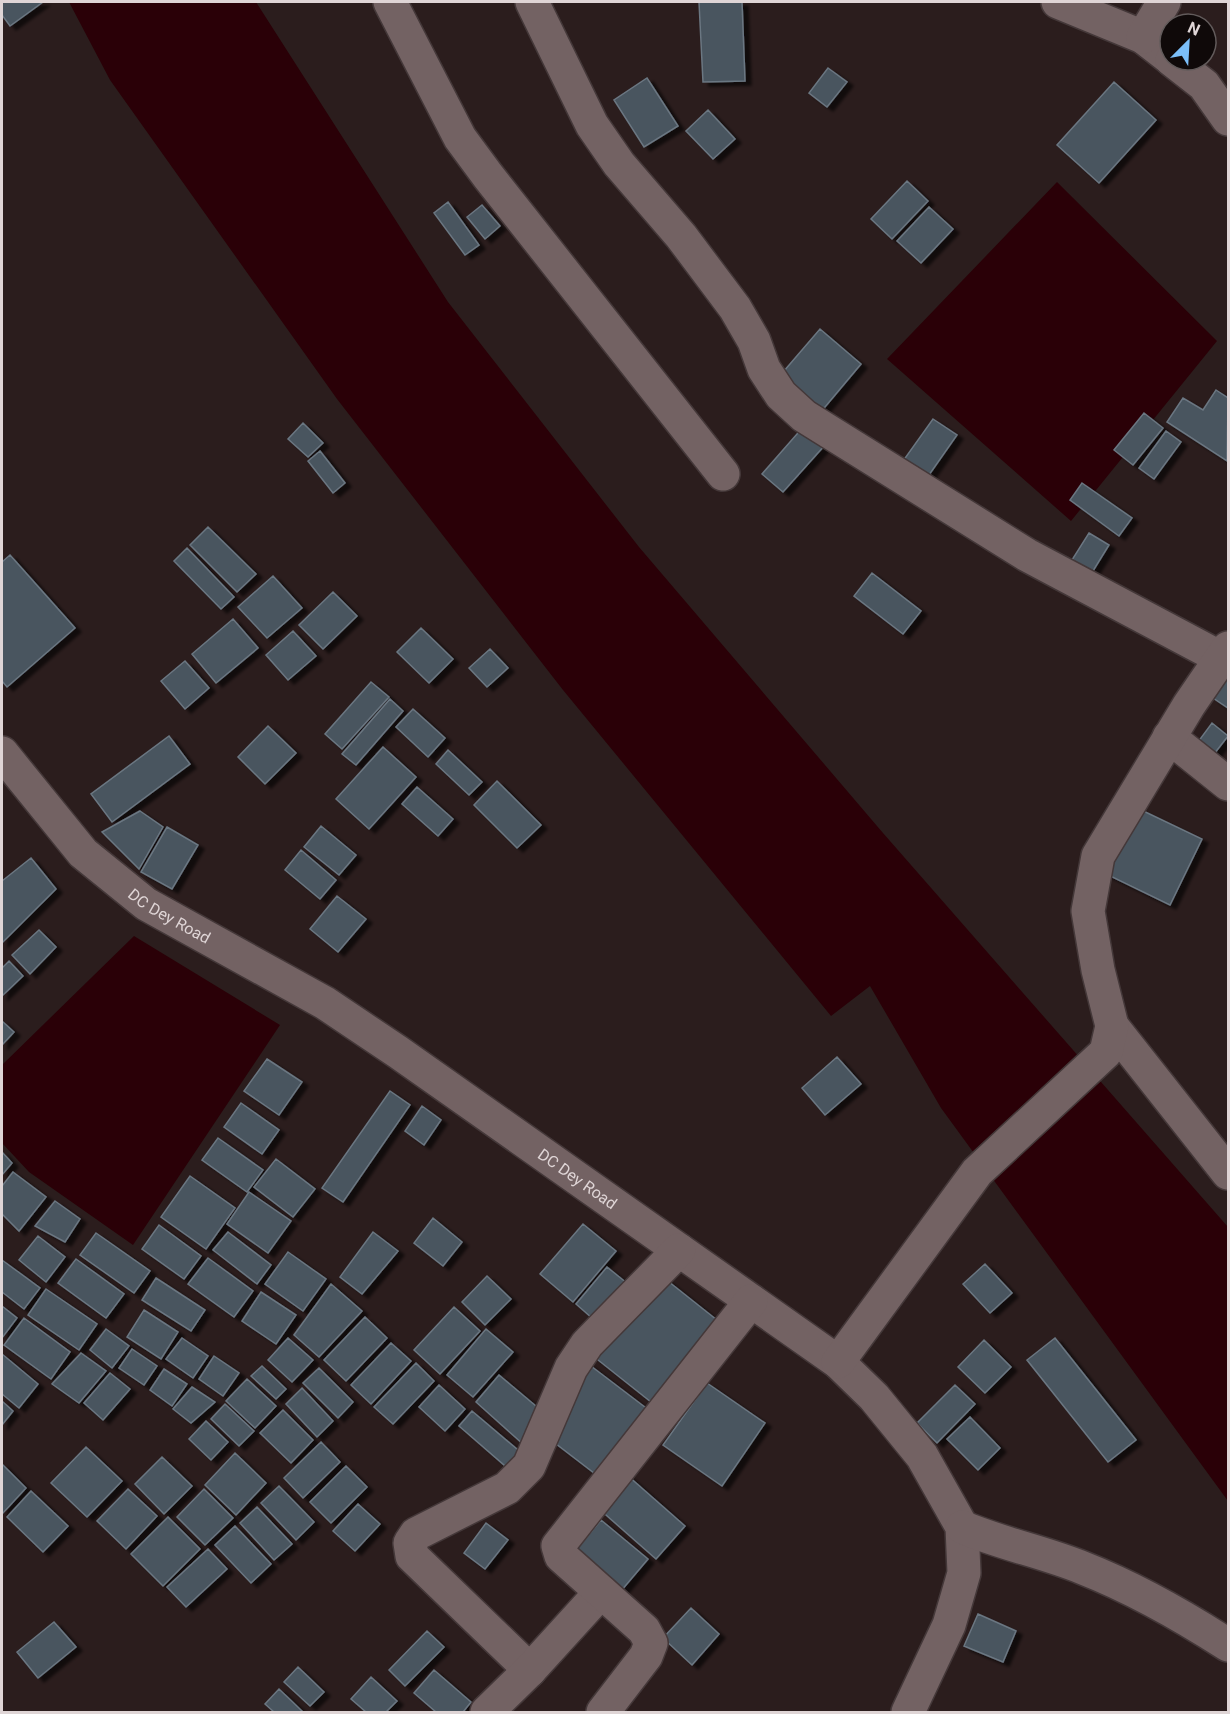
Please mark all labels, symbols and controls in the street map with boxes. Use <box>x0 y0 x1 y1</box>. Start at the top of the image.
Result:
north arrow <box>1158 12 1218 72</box>
text: N <box>1185 18 1203 40</box>
street label: DC Dey Road <box>125 884 214 947</box>
street label: DC Dey Road <box>535 1144 621 1213</box>

